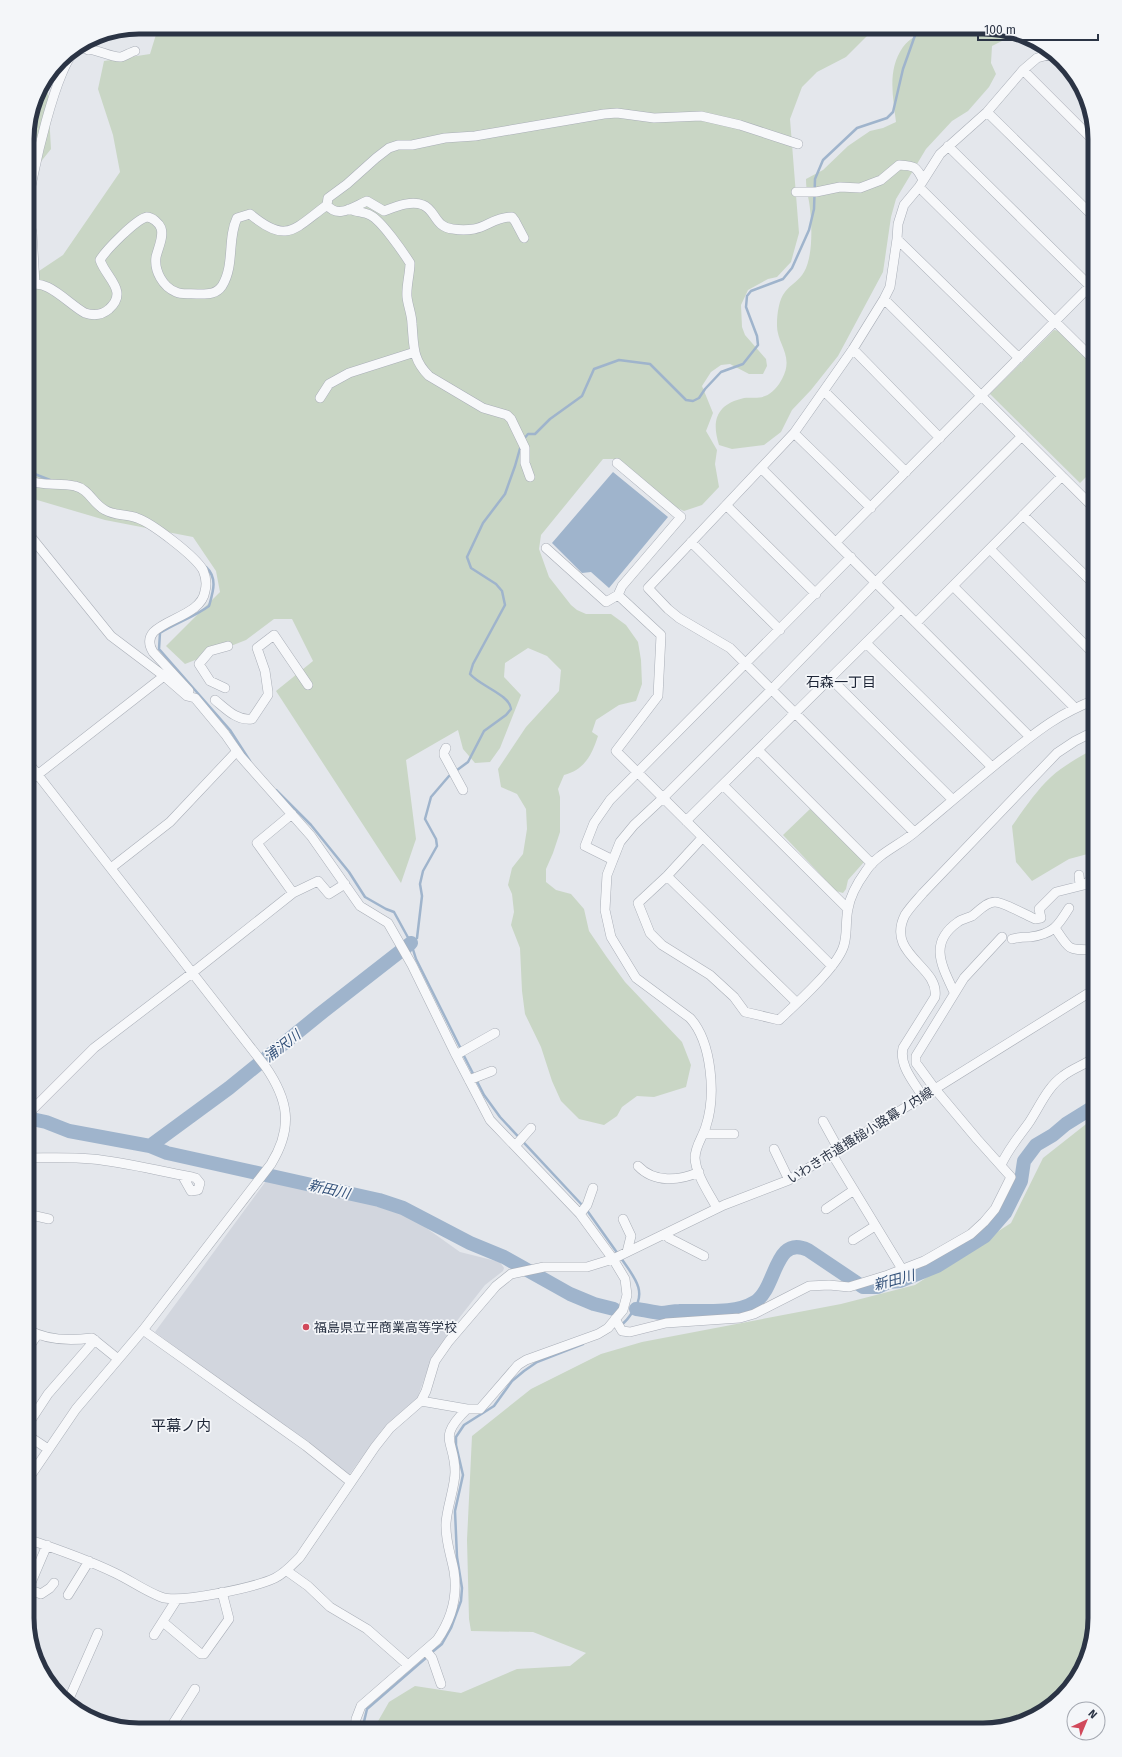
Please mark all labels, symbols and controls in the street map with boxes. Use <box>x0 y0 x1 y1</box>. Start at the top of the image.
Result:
scale bar <box>978 16 1098 42</box>
text: 100 m <box>984 23 1016 37</box>
district label: 石森一丁目 <box>806 674 876 691</box>
water label: 浦沢川 <box>261 1026 306 1066</box>
street label: いわき市道搔槌小路幕ノ内線 <box>785 1084 936 1187</box>
water label: 新田川 <box>307 1176 353 1203</box>
water label: 新田川 <box>872 1266 919 1294</box>
place label: 福島県立平商業高等学校 <box>314 1320 457 1335</box>
marker: 福島県立平商業高等学校 <box>301 1322 311 1332</box>
district label: 平幕ノ内 <box>151 1417 211 1435</box>
north arrow <box>1066 1701 1106 1741</box>
text: N <box>1085 1707 1100 1721</box>

